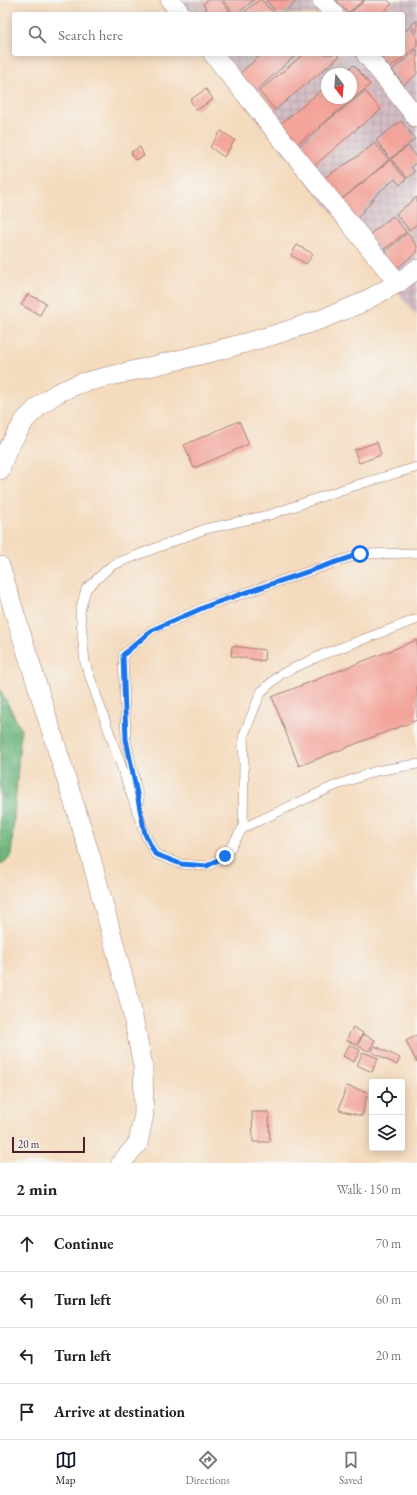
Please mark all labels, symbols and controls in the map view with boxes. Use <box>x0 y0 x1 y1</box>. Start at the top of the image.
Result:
search box <box>12 12 405 56</box>
icon: search <box>26 23 48 45</box>
text: Search here <box>58 25 123 44</box>
north arrow <box>321 68 357 104</box>
route start <box>351 545 369 563</box>
route end <box>216 847 234 865</box>
map controls <box>369 1079 405 1151</box>
button: locate <box>369 1079 405 1115</box>
button: layers <box>369 1115 405 1151</box>
scale bar <box>12 1135 85 1154</box>
text: 20 m <box>18 1137 39 1151</box>
text: 2 min <box>16 1178 57 1200</box>
text: Walk · 150 m <box>337 1181 401 1198</box>
icon: ahead <box>16 1233 38 1255</box>
text: Continue <box>54 1234 114 1253</box>
text: 70 m <box>376 1235 401 1252</box>
icon: left <box>16 1289 38 1311</box>
text: Turn left <box>54 1290 111 1309</box>
text: 60 m <box>376 1291 401 1308</box>
icon: left <box>16 1345 38 1367</box>
text: Turn left <box>54 1346 111 1365</box>
text: 20 m <box>376 1347 401 1364</box>
icon: arrive <box>16 1401 38 1423</box>
text: Arrive at destination <box>54 1402 185 1421</box>
tab: Map <box>55 1449 77 1487</box>
tab: Directions <box>186 1449 230 1487</box>
tab: Saved <box>339 1449 362 1487</box>

